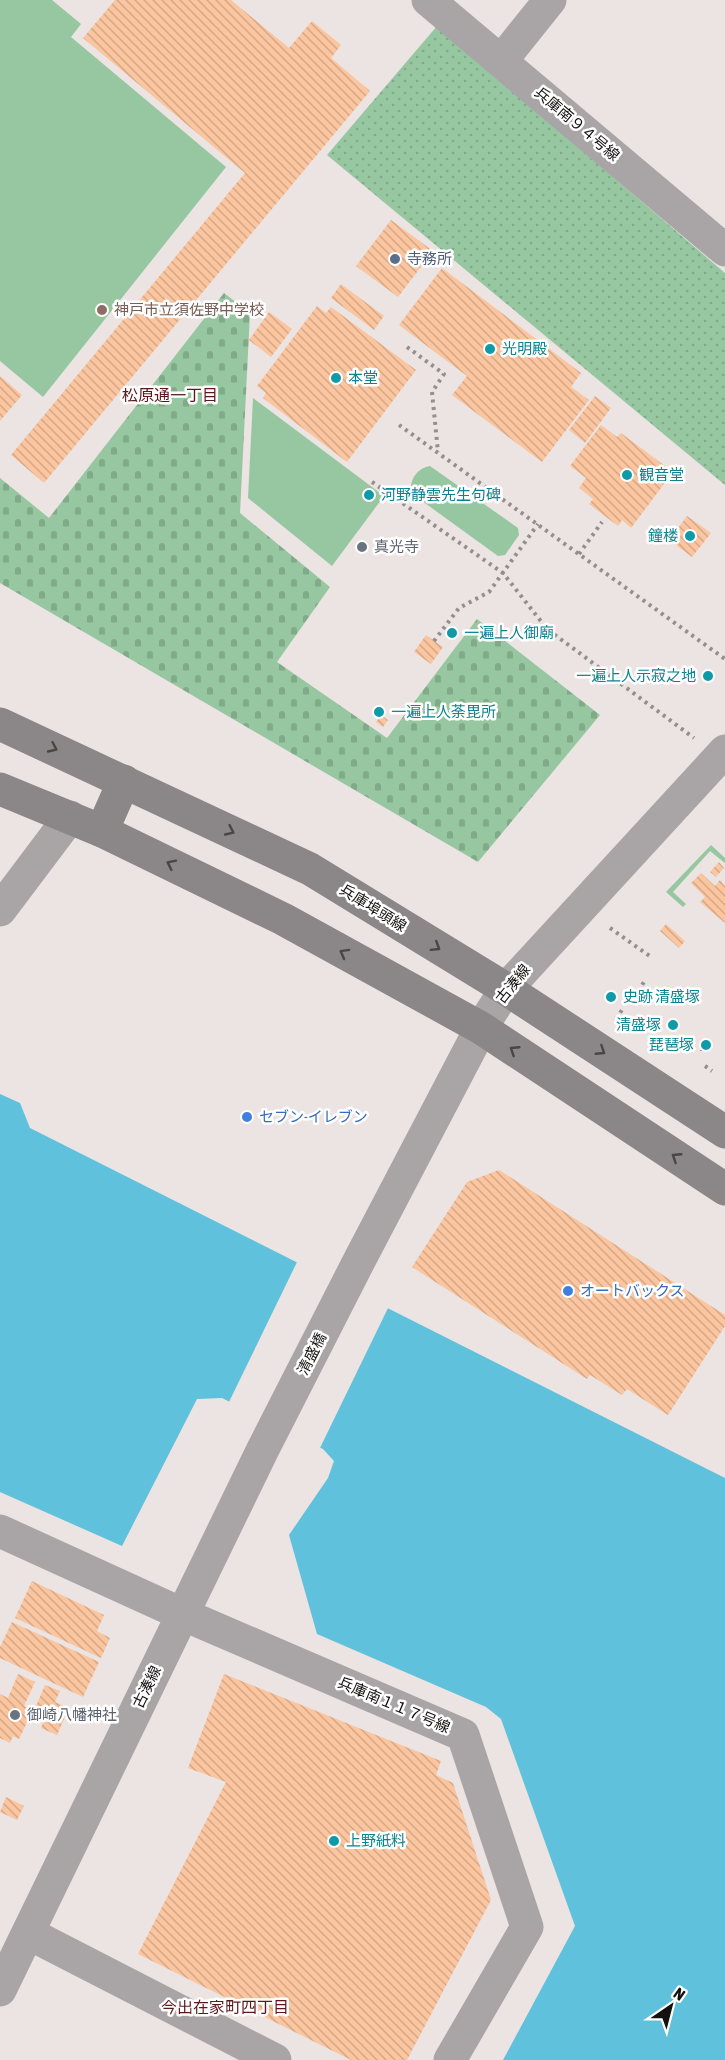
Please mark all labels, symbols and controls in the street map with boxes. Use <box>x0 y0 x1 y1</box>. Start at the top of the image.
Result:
street label: 兵庫南９４号線 <box>532 83 623 164</box>
place label: 寺務所 <box>407 250 452 267</box>
marker: 寺務所 <box>388 252 402 266</box>
place label: 神戸市立須佐野中学校 <box>114 301 264 318</box>
marker: 神戸市立須佐野中学校 <box>95 303 109 317</box>
place label: 光明殿 <box>502 340 547 357</box>
marker: 光明殿 <box>483 342 497 356</box>
place label: 本堂 <box>348 369 378 386</box>
marker: 本堂 <box>329 371 343 385</box>
district label: 松原通一丁目 <box>122 386 218 404</box>
place label: 観音堂 <box>639 466 684 483</box>
marker: 観音堂 <box>620 468 634 482</box>
place label: 河野静雲先生句碑 <box>381 486 501 503</box>
marker: 河野静雲先生句碑 <box>362 488 376 502</box>
place label: 鐘楼 <box>648 527 678 544</box>
marker: 鐘楼 <box>683 529 697 543</box>
place label: 真光寺 <box>374 538 419 555</box>
marker: 真光寺 <box>355 540 369 554</box>
place label: 一遍上人御廟 <box>464 624 554 641</box>
marker: 一遍上人御廟 <box>445 626 459 640</box>
place label: 一遍上人示寂之地 <box>576 667 696 684</box>
marker: 一遍上人示寂之地 <box>701 669 715 683</box>
place label: 一遍上人荼毘所 <box>391 703 496 720</box>
marker: 一遍上人荼毘所 <box>372 705 386 719</box>
one-way arrow <box>47 741 58 753</box>
one-way arrow <box>223 824 234 836</box>
one-way arrow <box>166 860 177 872</box>
street label: 兵庫埠頭線 <box>337 880 410 935</box>
one-way arrow <box>430 939 440 951</box>
one-way arrow <box>340 949 351 960</box>
street label: 古湊線 <box>492 961 533 1007</box>
place label: 史跡 清盛塚 <box>623 988 700 1005</box>
marker: 史跡 清盛塚 <box>604 990 618 1004</box>
place label: 清盛塚 <box>616 1016 661 1033</box>
marker: 清盛塚 <box>666 1018 680 1032</box>
place label: 琵琶塚 <box>649 1036 694 1053</box>
marker: 琵琶塚 <box>699 1038 713 1052</box>
one-way arrow <box>595 1044 605 1056</box>
one-way arrow <box>509 1046 520 1057</box>
place label: セブン-イレブン <box>259 1108 368 1125</box>
marker: セブン-イレブン <box>240 1110 254 1124</box>
one-way arrow <box>672 1153 683 1164</box>
place label: オートバックス <box>580 1282 685 1299</box>
marker: オートバックス <box>561 1284 575 1298</box>
street label: 清盛橋 <box>294 1330 329 1378</box>
street label: 古湊線 <box>129 1663 164 1711</box>
street label: 兵庫南１１７号線 <box>336 1673 453 1736</box>
place label: 御崎八幡神社 <box>27 1706 117 1723</box>
marker: 御崎八幡神社 <box>8 1708 22 1722</box>
place label: 上野紙料 <box>346 1832 406 1849</box>
marker: 上野紙料 <box>327 1834 341 1848</box>
north arrow <box>641 1976 701 2036</box>
text: N <box>671 1984 689 2004</box>
district label: 今出在家町四丁目 <box>161 1998 289 2016</box>

